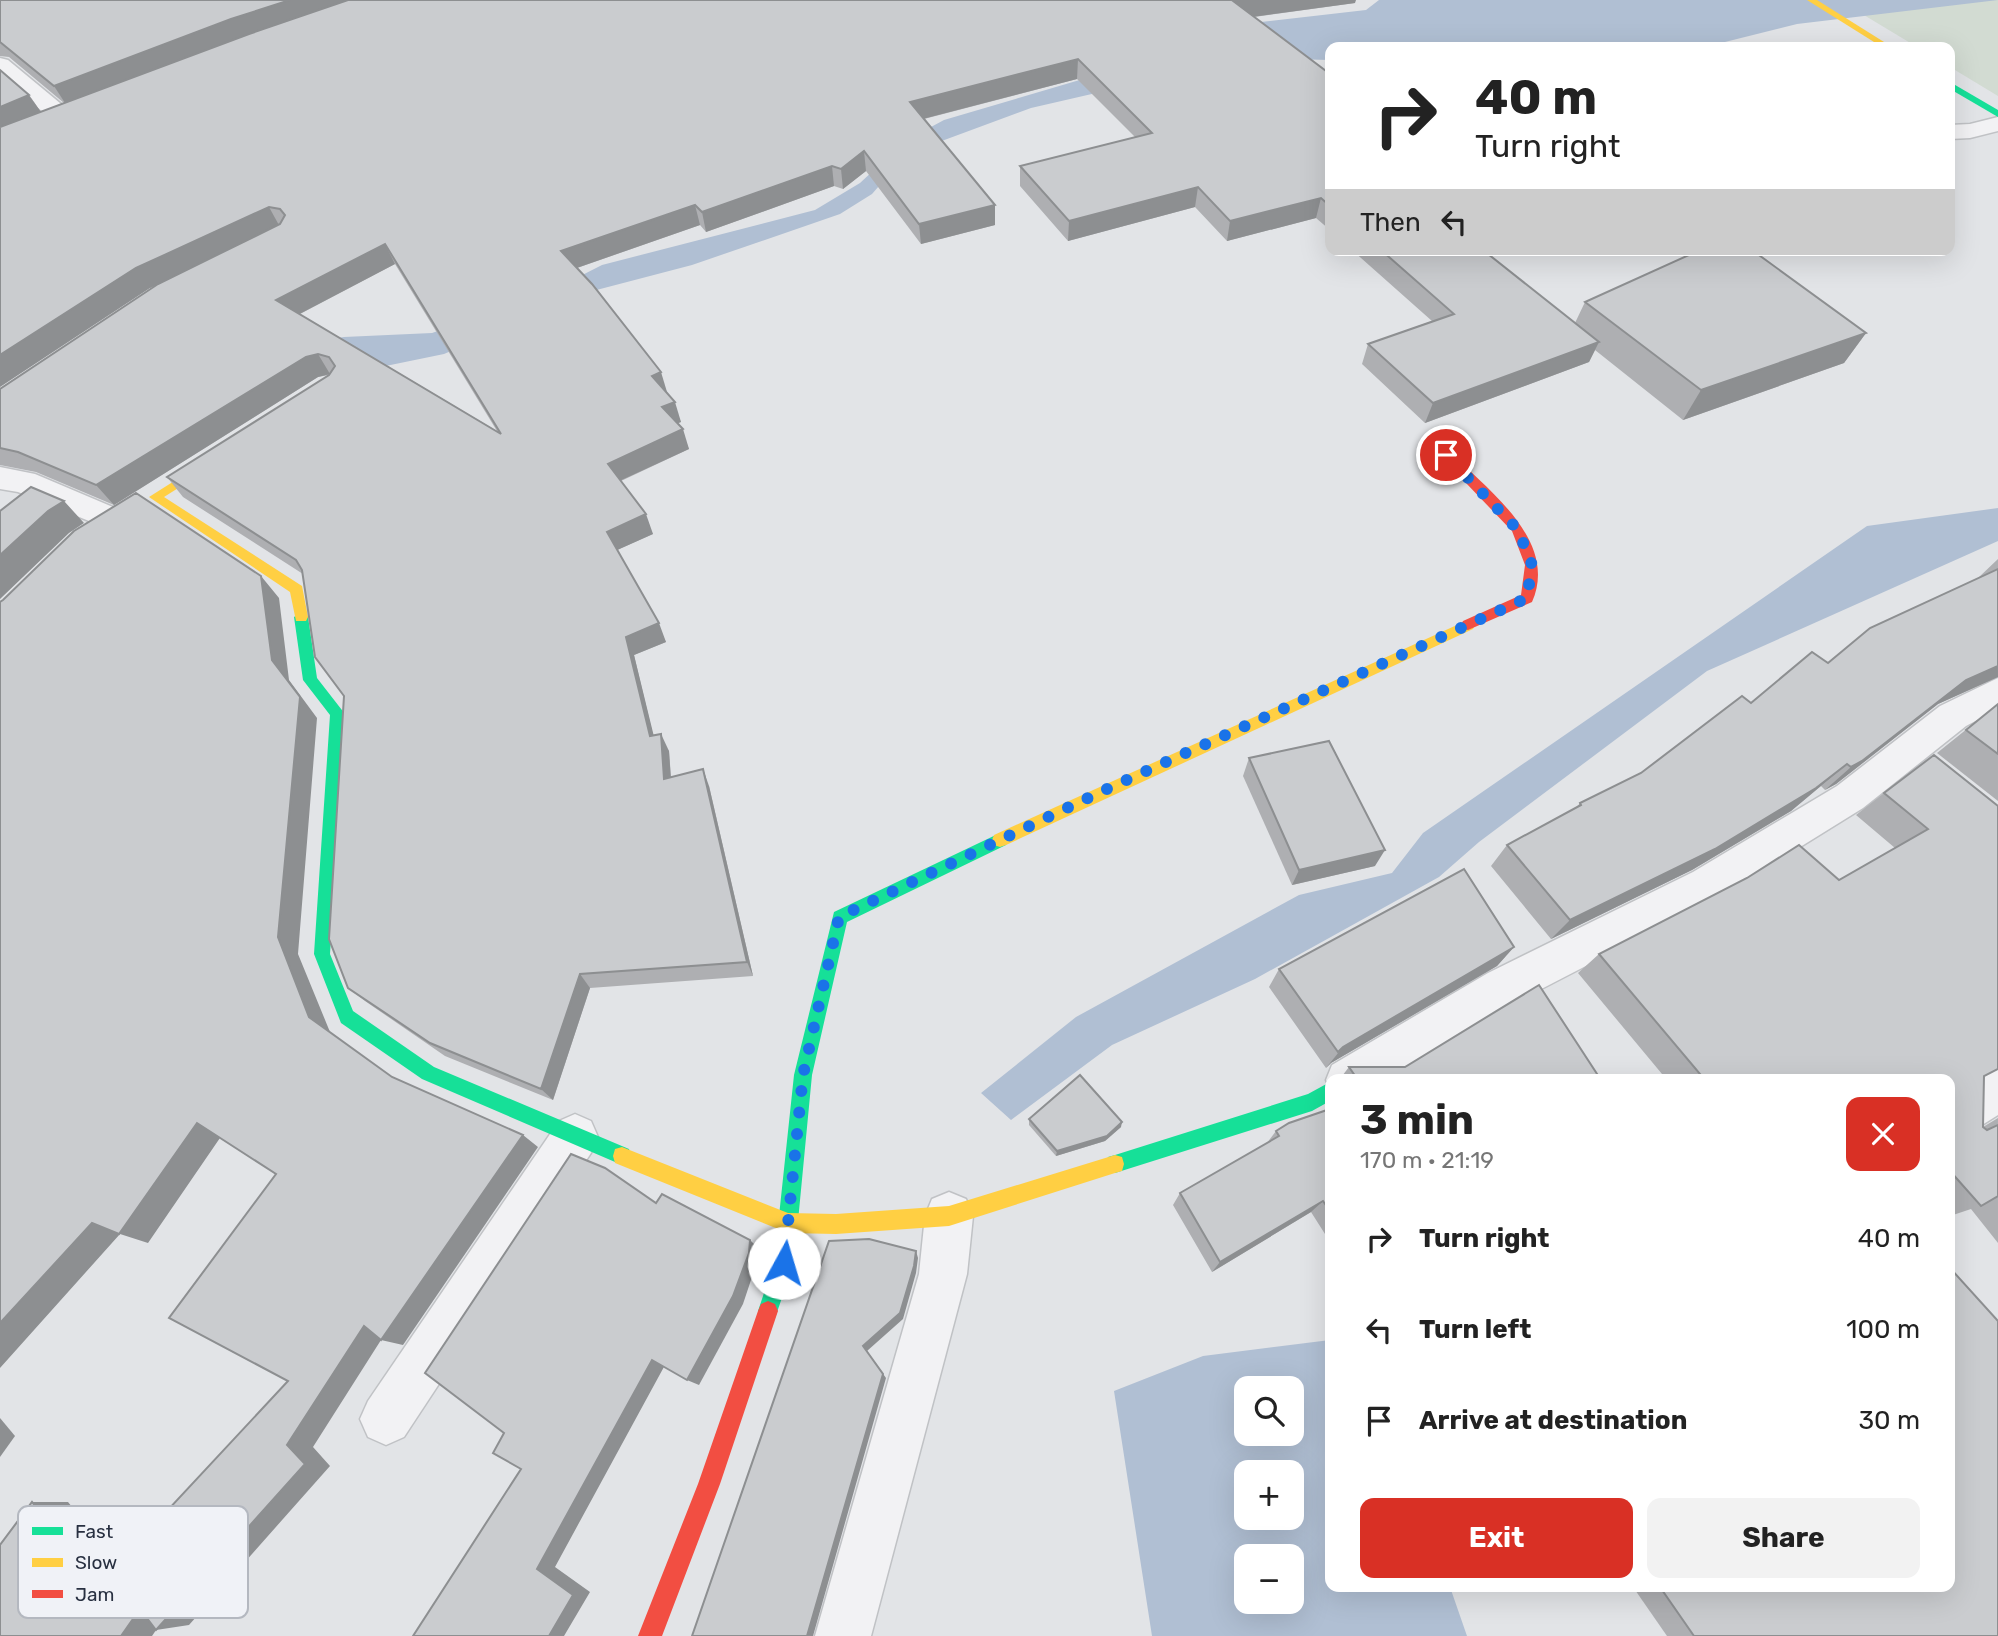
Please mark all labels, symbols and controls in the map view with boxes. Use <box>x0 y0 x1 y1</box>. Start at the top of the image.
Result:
text: 40 m <box>1475 68 1597 126</box>
icon: right <box>1360 70 1451 161</box>
text: Turn right <box>1475 127 1620 165</box>
icon: left <box>1435 203 1473 241</box>
text: Then <box>1360 207 1421 238</box>
pin <box>1416 425 1476 485</box>
icon: arrive <box>1427 436 1465 474</box>
text: 3 min <box>1360 1095 1474 1145</box>
button: close <box>1846 1097 1920 1171</box>
text: 170 m · 21:19 <box>1360 1146 1494 1174</box>
icon: right <box>1360 1220 1398 1258</box>
text: Turn right <box>1419 1223 1549 1254</box>
text: 40 m <box>1858 1223 1920 1254</box>
position arrow <box>747 1226 821 1300</box>
icon: left <box>1360 1311 1398 1349</box>
text: Turn left <box>1419 1314 1531 1345</box>
text: 100 m <box>1846 1314 1920 1345</box>
map controls <box>1234 1376 1304 1614</box>
button: search <box>1234 1376 1304 1446</box>
icon: arrive <box>1360 1402 1398 1440</box>
text: Arrive at destination <box>1419 1405 1687 1436</box>
text: 30 m <box>1858 1405 1920 1436</box>
button: + <box>1234 1460 1304 1530</box>
button: Exit <box>1360 1498 1633 1578</box>
button: Share <box>1647 1498 1920 1578</box>
legend <box>18 1506 248 1618</box>
text: Fast <box>75 1520 114 1543</box>
button: − <box>1234 1544 1304 1614</box>
text: Slow <box>75 1551 117 1574</box>
text: Jam <box>75 1583 114 1606</box>

